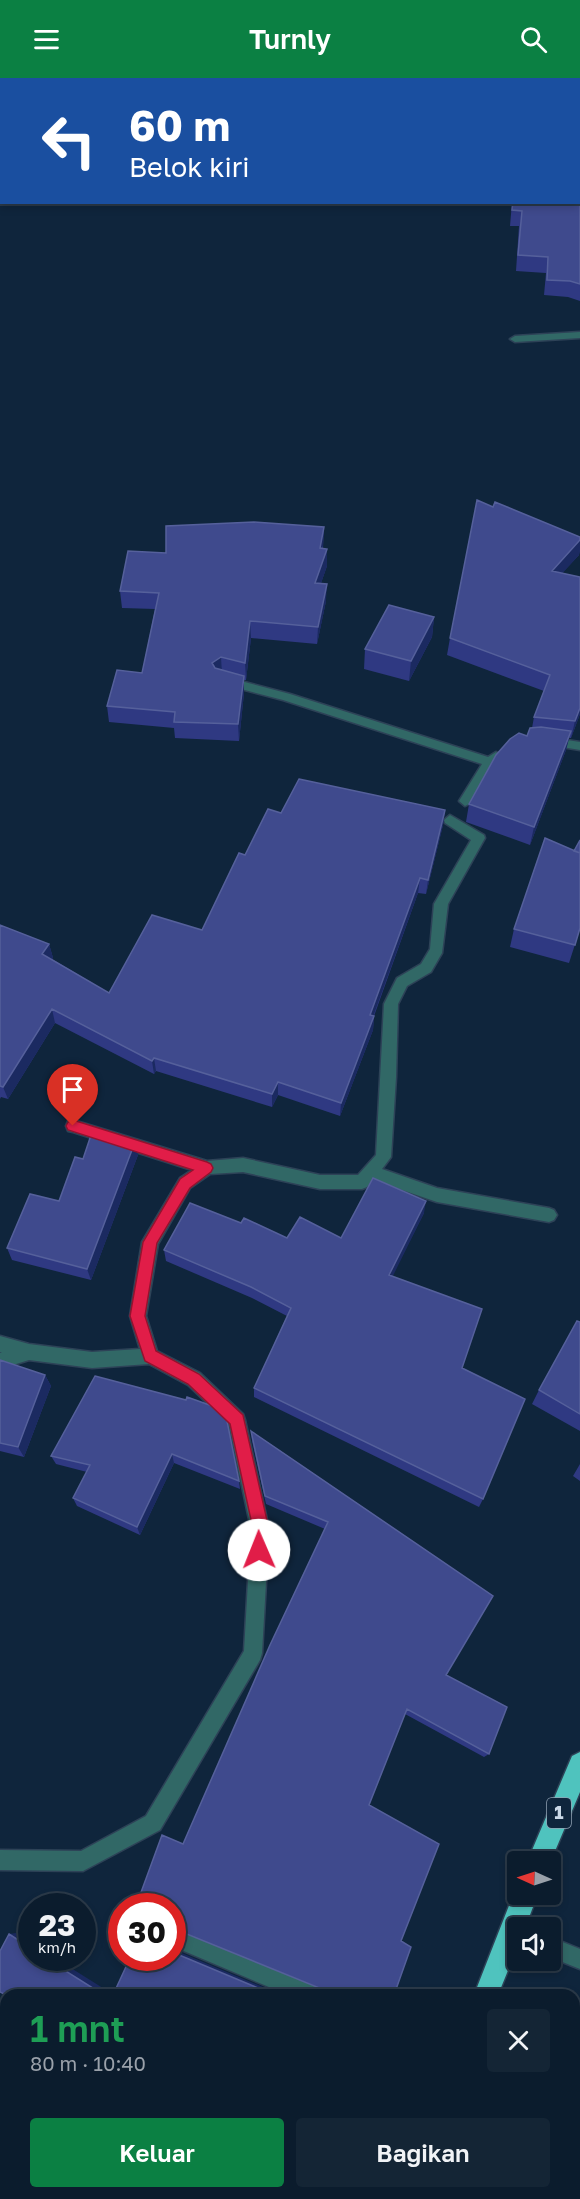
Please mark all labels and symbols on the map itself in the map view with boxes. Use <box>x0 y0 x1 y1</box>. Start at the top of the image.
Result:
pin <box>47 1064 98 1126</box>
position arrow <box>227 1518 291 1582</box>
road number: 1 <box>547 1798 571 1828</box>
north arrow <box>507 1851 561 1905</box>
speed limit sign: 30 <box>108 1893 186 1971</box>

